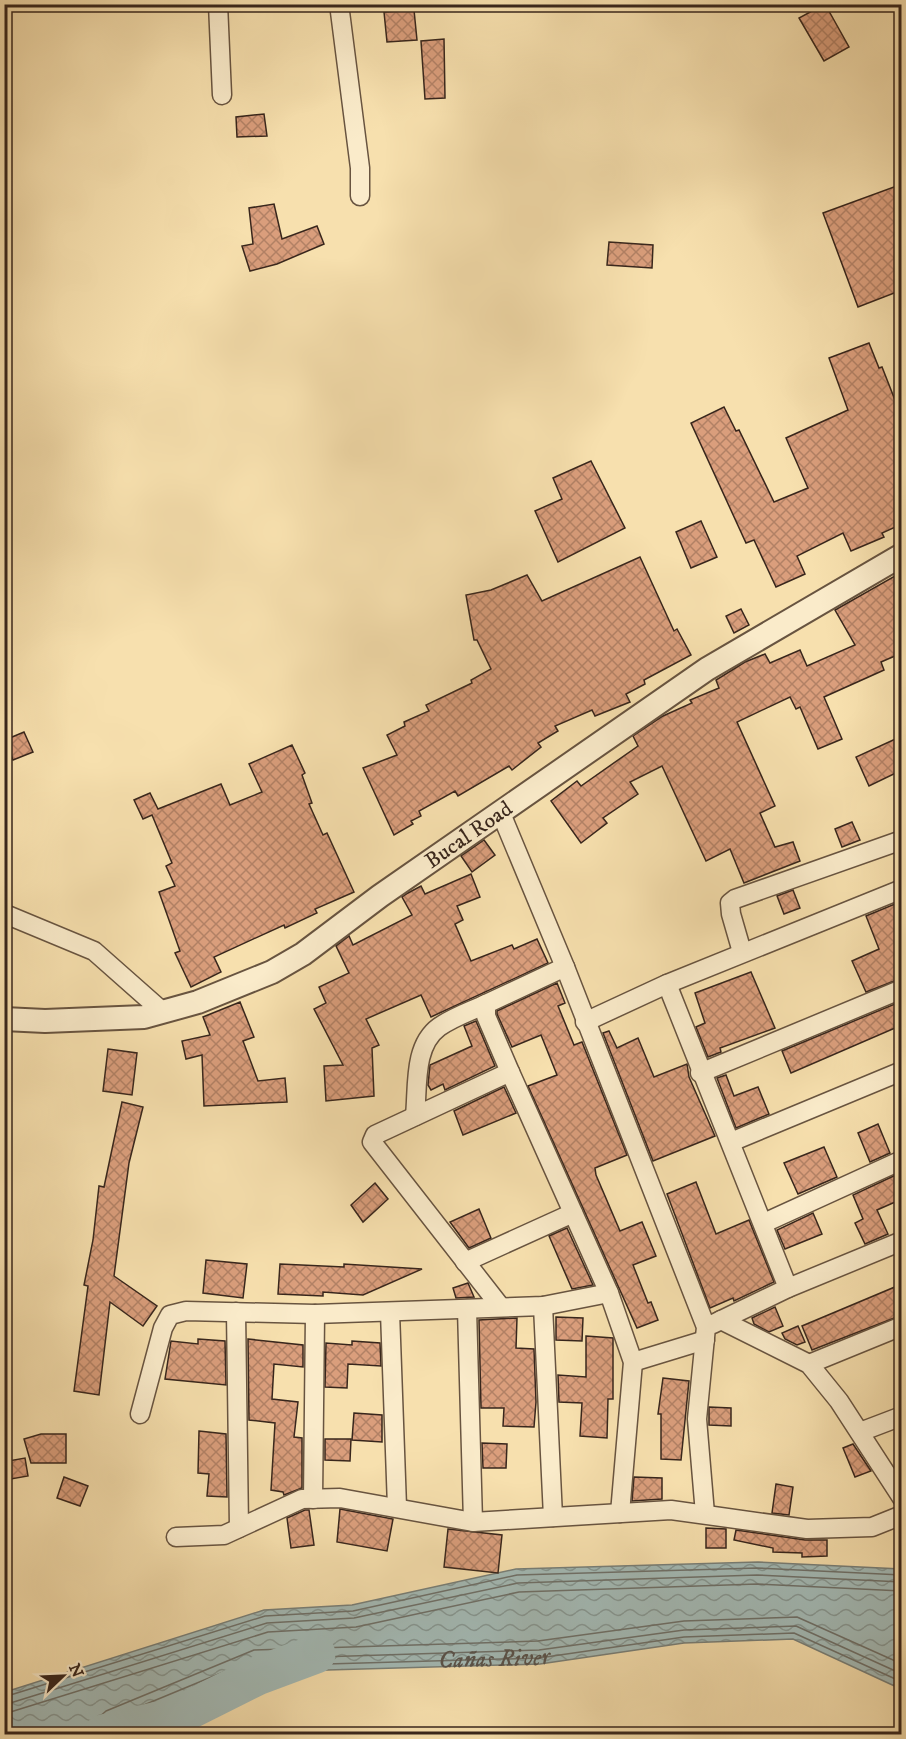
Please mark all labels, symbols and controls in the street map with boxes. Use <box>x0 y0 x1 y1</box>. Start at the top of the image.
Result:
street label: Bucal Road <box>420 795 517 874</box>
water label: Cañas River <box>438 1641 554 1676</box>
north arrow <box>33 1646 93 1706</box>
text: N <box>64 1661 88 1680</box>

